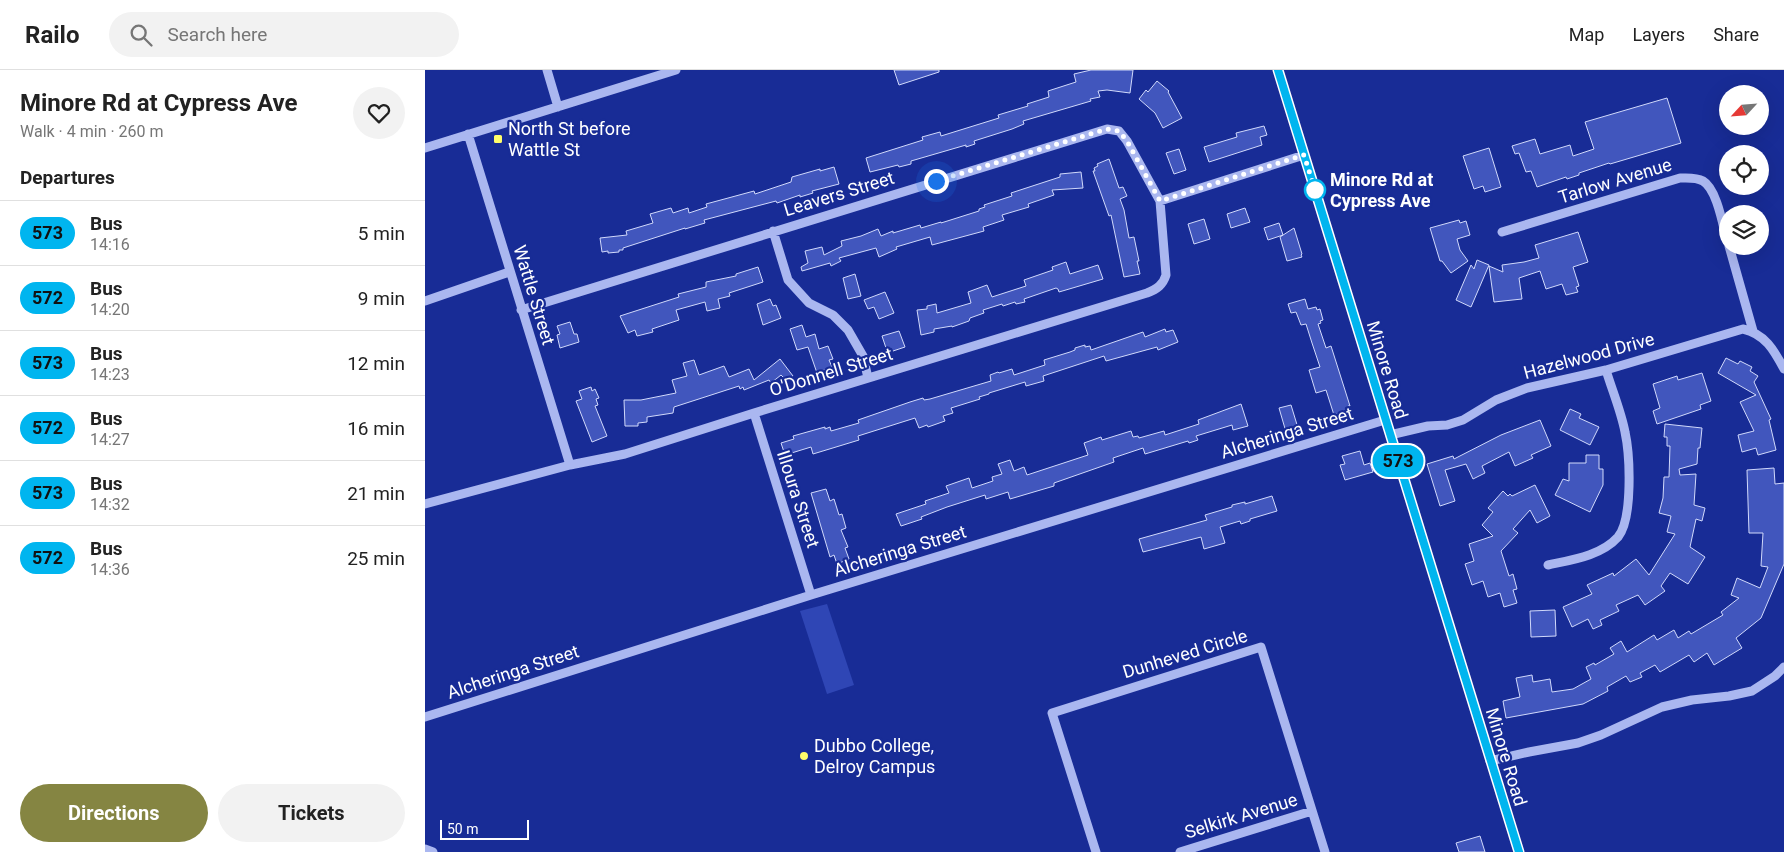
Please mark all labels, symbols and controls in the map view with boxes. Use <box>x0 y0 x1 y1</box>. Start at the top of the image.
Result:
search box <box>109 12 459 57</box>
text: Railo <box>25 21 79 49</box>
icon: search <box>127 21 155 49</box>
text: Search here <box>167 23 267 46</box>
text: Map <box>1569 24 1604 45</box>
text: Layers <box>1632 24 1685 45</box>
text: Share <box>1713 24 1759 45</box>
north arrow <box>1719 85 1769 135</box>
map controls <box>1719 85 1769 255</box>
button: heart <box>353 87 405 139</box>
text: Minore Rd at Cypress Ave <box>20 89 298 117</box>
place label: North St before Wattle St <box>508 118 631 160</box>
text: Walk · 4 min · 260 m <box>20 122 164 141</box>
marker: North St before Wattle St <box>492 133 504 145</box>
button: locate <box>1719 145 1769 195</box>
street label: Tarlow Avenue <box>1556 153 1674 208</box>
text: Departures <box>20 166 115 189</box>
street label: Leavers Street <box>781 167 897 220</box>
your location <box>924 169 949 194</box>
place label: Minore Rd at Cypress Ave <box>1330 169 1433 211</box>
marker: Minore Rd at Cypress Ave <box>1304 179 1326 201</box>
button: layers <box>1719 205 1769 255</box>
text: Bus <box>90 212 123 235</box>
text: 573 <box>32 222 63 243</box>
text: 5 min <box>358 222 405 245</box>
text: 14:16 <box>90 235 130 254</box>
street label: Wattle Street <box>509 242 560 347</box>
text: Bus <box>90 277 123 300</box>
text: 572 <box>32 287 63 308</box>
text: 9 min <box>358 287 405 310</box>
text: 14:20 <box>90 300 130 319</box>
street label: Minore Road <box>1363 318 1412 421</box>
street label: Hazelwood Drive <box>1521 328 1657 383</box>
text: Bus <box>90 342 123 365</box>
street label: O'Donnell Street <box>767 343 895 400</box>
text: 573 <box>32 352 63 373</box>
text: 12 min <box>347 352 405 375</box>
text: 14:23 <box>90 365 130 384</box>
street label: Alcheringa Street <box>1218 402 1356 463</box>
text: Bus <box>90 407 123 430</box>
text: 572 <box>32 417 63 438</box>
text: 16 min <box>347 417 405 440</box>
text: 14:27 <box>90 430 130 449</box>
line badge: 573 <box>1369 445 1427 477</box>
street label: Illoura Street <box>773 447 824 550</box>
text: 573 <box>1383 450 1413 471</box>
text: Bus <box>90 472 123 495</box>
text: 573 <box>32 482 63 503</box>
text: 21 min <box>347 482 405 505</box>
text: 14:32 <box>90 495 130 514</box>
street label: Alcheringa Street <box>831 520 969 581</box>
text: Bus <box>90 537 123 560</box>
text: 572 <box>32 547 63 568</box>
text: 25 min <box>347 547 405 570</box>
text: 14:36 <box>90 560 130 579</box>
street label: Dunheved Circle <box>1120 625 1250 682</box>
street label: Alcheringa Street <box>444 640 581 703</box>
street label: Minore Road <box>1482 705 1531 808</box>
place label: Dubbo College, Delroy Campus <box>814 735 935 777</box>
marker: Dubbo College, Delroy Campus <box>798 750 810 762</box>
button: Directions <box>20 784 208 842</box>
button: Tickets <box>218 784 405 842</box>
street label: Selkirk Avenue <box>1182 788 1300 843</box>
scale bar <box>440 817 529 840</box>
text: 50 m <box>447 821 479 837</box>

